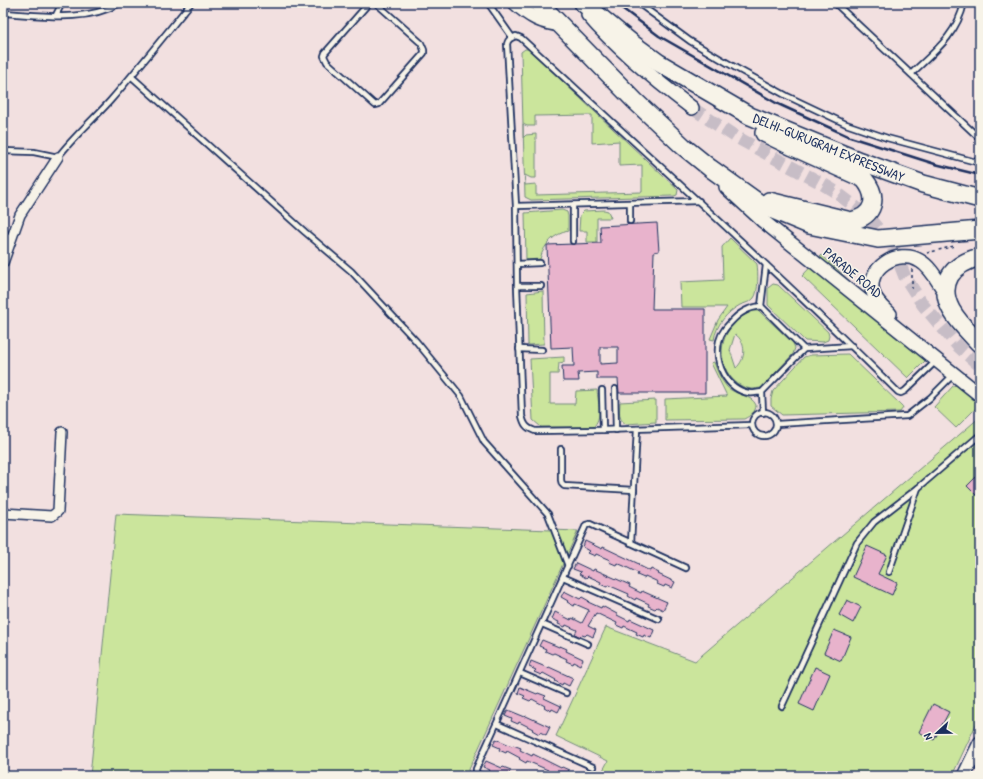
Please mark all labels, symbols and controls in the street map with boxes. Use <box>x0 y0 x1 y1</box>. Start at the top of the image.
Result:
street label: DELHI-GURUGRAM EXPRESSWAY <box>750 108 908 186</box>
street label: PARADE ROAD <box>820 242 887 302</box>
north arrow <box>917 713 957 753</box>
text: N <box>920 731 935 742</box>

